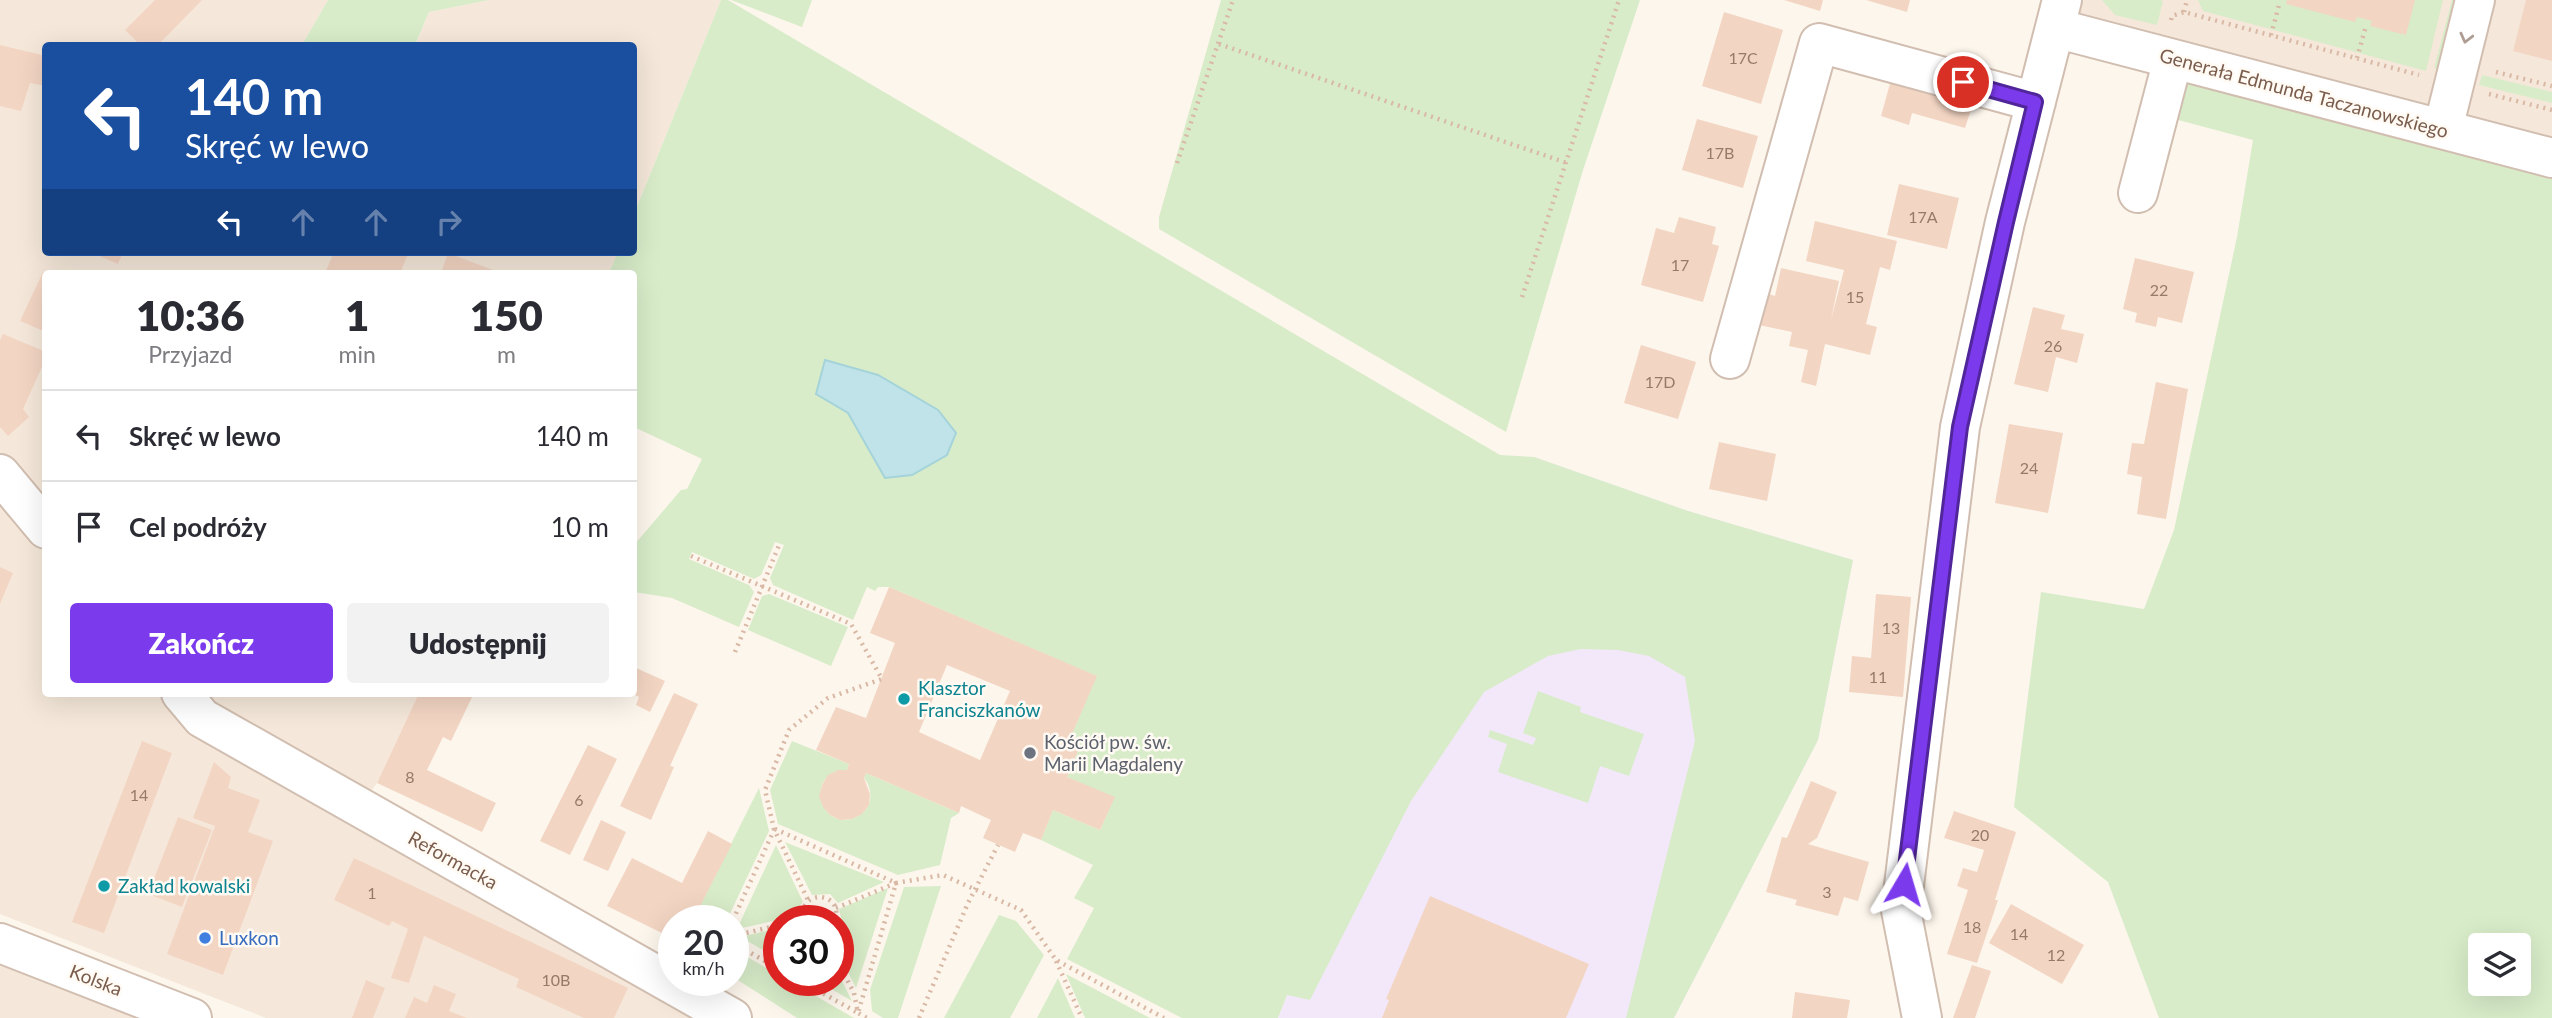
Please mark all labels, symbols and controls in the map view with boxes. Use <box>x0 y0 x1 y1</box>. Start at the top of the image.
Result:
one-way arrow <box>2460 32 2474 44</box>
street label: Generała Edmunda Taczanowskiego <box>2157 43 2451 142</box>
house number: 17C <box>1728 48 1758 67</box>
pin <box>1933 52 1993 112</box>
icon: arrive <box>1944 63 1982 101</box>
text: 140 m <box>185 67 323 125</box>
icon: left <box>70 70 161 161</box>
text: Skręć w lewo <box>185 126 369 165</box>
house number: 17B <box>1706 143 1734 162</box>
icon: left <box>211 203 249 241</box>
icon: ahead <box>284 203 322 241</box>
icon: ahead <box>357 203 395 241</box>
icon: right <box>430 203 468 241</box>
house number: 17A <box>1908 207 1938 226</box>
house number: 17 <box>1671 255 1689 274</box>
house number: 22 <box>2150 280 2168 299</box>
house number: 15 <box>1846 287 1864 306</box>
text: 10:36 <box>136 290 245 340</box>
text: 1 <box>345 290 369 340</box>
text: 150 <box>470 290 543 340</box>
house number: 26 <box>2044 336 2062 355</box>
text: Przyjazd <box>148 340 232 368</box>
text: min <box>339 340 376 368</box>
text: m <box>497 340 516 368</box>
house number: 17D <box>1645 372 1675 391</box>
icon: left <box>70 417 108 455</box>
text: Skręć w lewo <box>129 420 281 452</box>
text: 140 m <box>536 420 609 452</box>
house number: 24 <box>2020 458 2038 477</box>
icon: arrive <box>70 508 108 546</box>
text: Cel podróży <box>129 511 267 543</box>
text: 10 m <box>551 511 609 543</box>
button: Zakończ <box>70 603 333 683</box>
button: Udostępnij <box>347 603 609 683</box>
house number: 13 <box>1882 618 1900 637</box>
house number: 11 <box>1869 667 1887 686</box>
place label: Klasztor Franciszkanów <box>918 676 1041 721</box>
marker: Klasztor Franciszkanów <box>896 691 912 707</box>
place label: Kościół pw. św. Marii Magdaleny <box>1044 730 1183 775</box>
marker: Kościół pw. św. Marii Magdaleny <box>1022 745 1038 761</box>
house number: 8 <box>405 767 415 786</box>
house number: 14 <box>130 785 148 804</box>
house number: 6 <box>574 790 584 809</box>
house number: 20 <box>1971 825 1989 844</box>
street label: Reformacka <box>405 826 502 893</box>
position arrow <box>1867 847 1941 921</box>
place label: Zakład kowalski <box>118 874 250 897</box>
marker: Zakład kowalski <box>96 878 112 894</box>
house number: 3 <box>1822 882 1832 901</box>
house number: 1 <box>367 883 377 902</box>
speed limit sign: 30 <box>763 905 854 996</box>
house number: 18 <box>1963 917 1981 936</box>
text: 20 <box>683 920 724 962</box>
house number: 14 <box>2010 924 2028 943</box>
place label: Luxkon <box>219 926 279 949</box>
marker: Luxkon <box>197 930 213 946</box>
map controls <box>2468 933 2531 996</box>
button: layers <box>2468 933 2531 996</box>
house number: 12 <box>2047 945 2065 964</box>
text: km/h <box>682 957 725 979</box>
street label: Kolska <box>67 959 126 1000</box>
house number: 10B <box>542 970 570 989</box>

